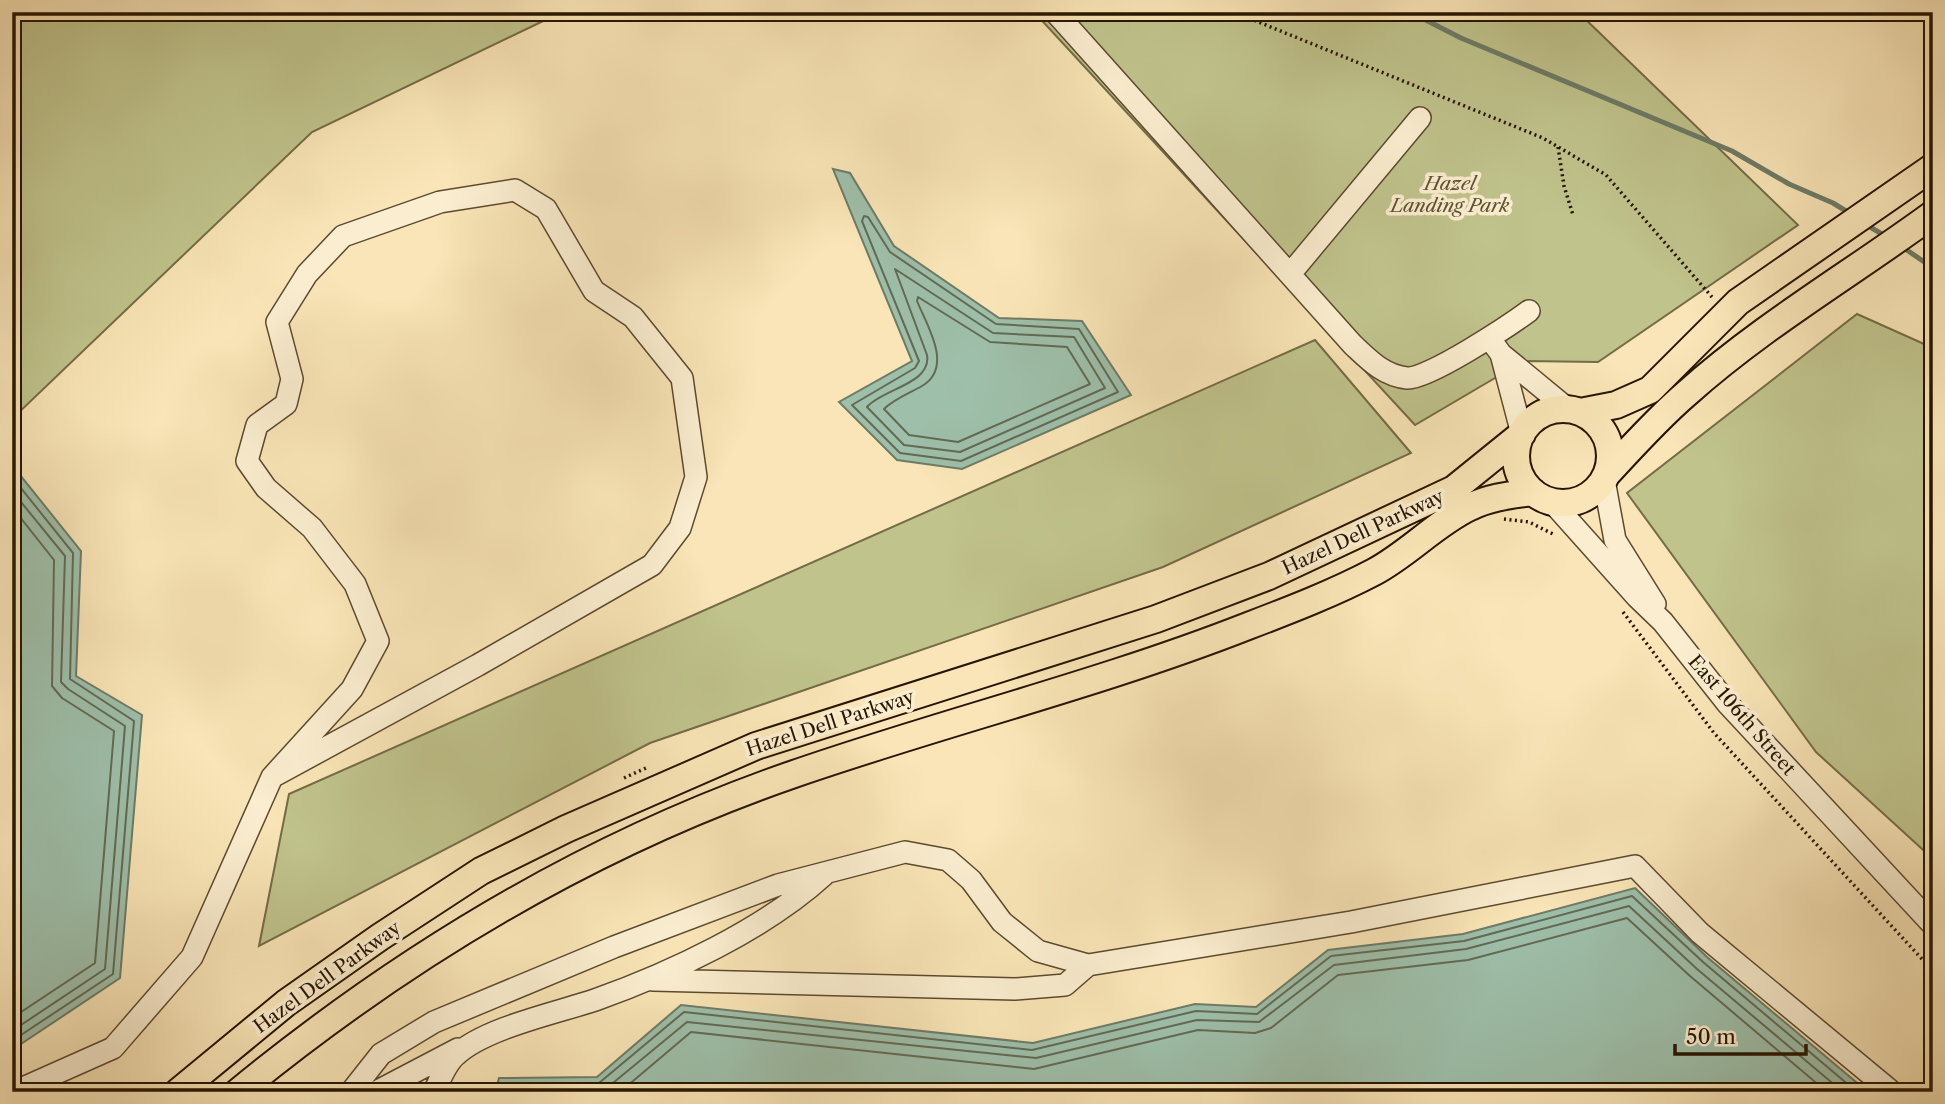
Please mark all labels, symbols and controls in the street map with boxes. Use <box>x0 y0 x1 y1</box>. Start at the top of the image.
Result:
park label: Hazel Landing Park <box>1389 172 1510 217</box>
street label: Hazel Dell Parkway <box>1278 484 1448 580</box>
street label: East 106th Street <box>1684 650 1801 780</box>
street label: Hazel Dell Parkway <box>743 685 918 761</box>
street label: Hazel Dell Parkway <box>249 916 405 1038</box>
scale bar <box>1675 1013 1807 1057</box>
text: 50 m <box>1686 1024 1736 1049</box>

